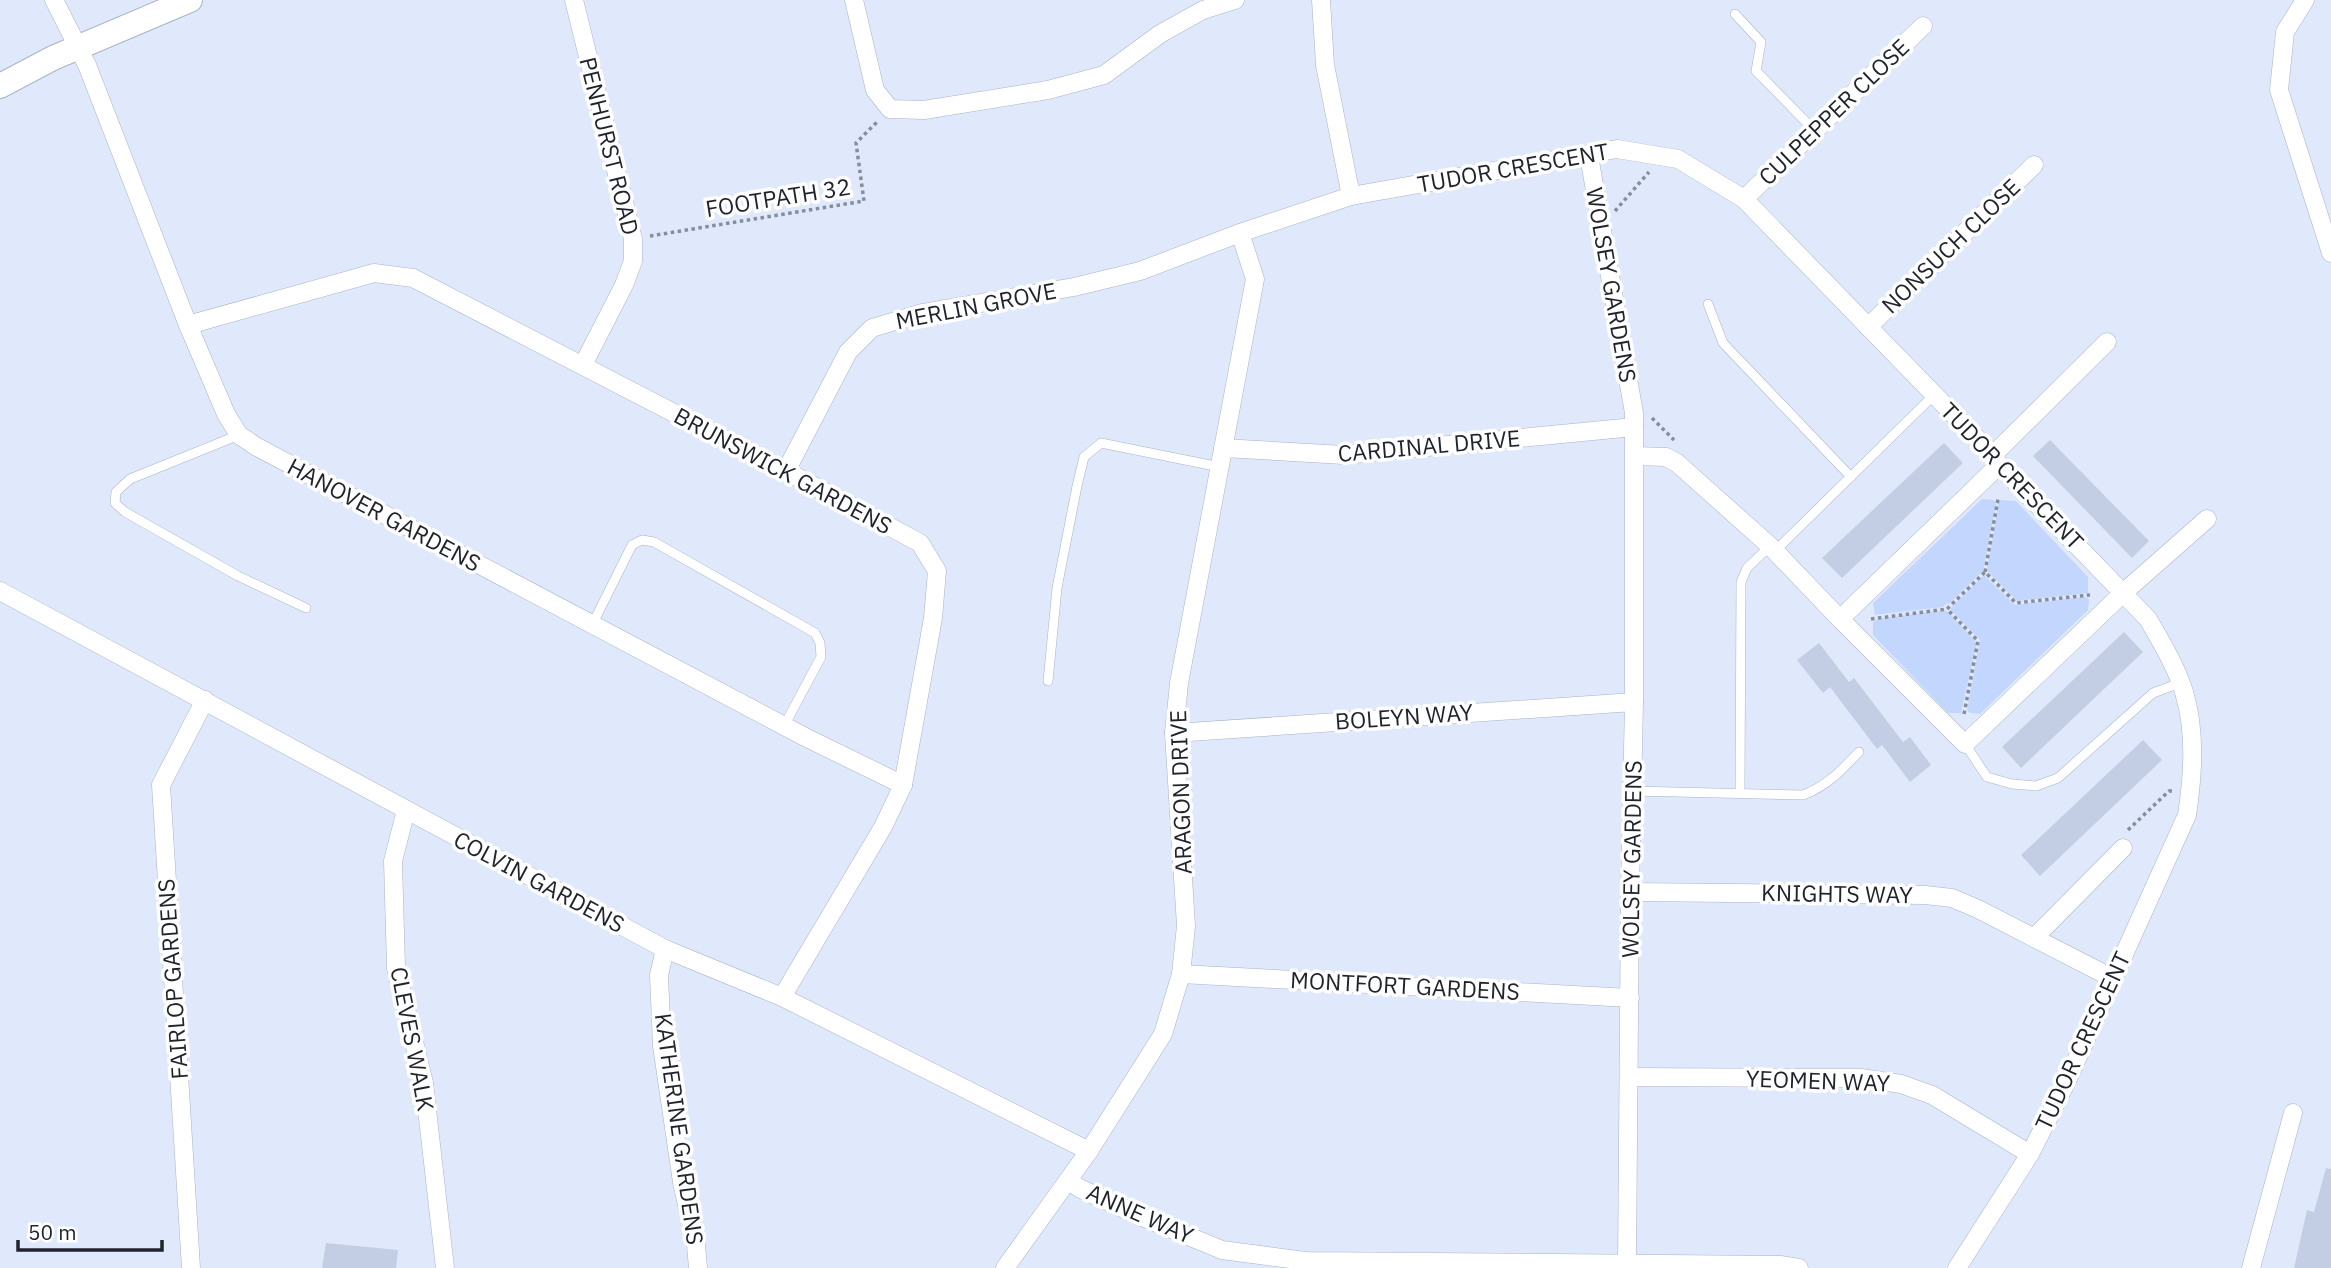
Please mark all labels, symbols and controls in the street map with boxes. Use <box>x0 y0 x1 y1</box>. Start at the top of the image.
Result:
street label: CULPEPPER CLOSE <box>1752 32 1915 191</box>
street label: PENHURST ROAD <box>573 54 647 238</box>
street label: TUDOR CRESCENT <box>1415 135 1611 199</box>
street label: FOOTPATH 32 <box>703 171 852 223</box>
street label: NONSUCH CLOSE <box>1874 171 2026 319</box>
street label: WOLSEY GARDENS <box>1580 185 1644 385</box>
street label: MERLIN GROVE <box>893 275 1059 335</box>
street label: TUDOR CRESCENT <box>1935 395 2091 555</box>
street label: BRUNSWICK GARDENS <box>669 400 898 540</box>
street label: CARDINAL DRIVE <box>1336 422 1521 468</box>
street label: HANOVER GARDENS <box>283 450 486 578</box>
street label: BOLEYN WAY <box>1334 696 1474 736</box>
street label: ARAGON DRIVE <box>1162 709 1198 875</box>
street label: WOLSEY GARDENS <box>1614 760 1648 958</box>
street label: COLVIN GARDENS <box>449 823 630 939</box>
street label: KNIGHTS WAY <box>1761 877 1913 909</box>
street label: FAIRLOP GARDENS <box>150 878 194 1080</box>
street label: TUDOR CRESCENT <box>2028 947 2137 1135</box>
street label: CLEVES WALK <box>384 964 442 1114</box>
street label: MONTFORT GARDENS <box>1290 964 1521 1006</box>
street label: KATHERINE GARDENS <box>649 1011 711 1247</box>
street label: YEOMEN WAY <box>1745 1062 1891 1098</box>
street label: ANNE WAY <box>1082 1176 1199 1250</box>
scale bar <box>18 1208 161 1252</box>
text: 50 m <box>28 1218 77 1246</box>

